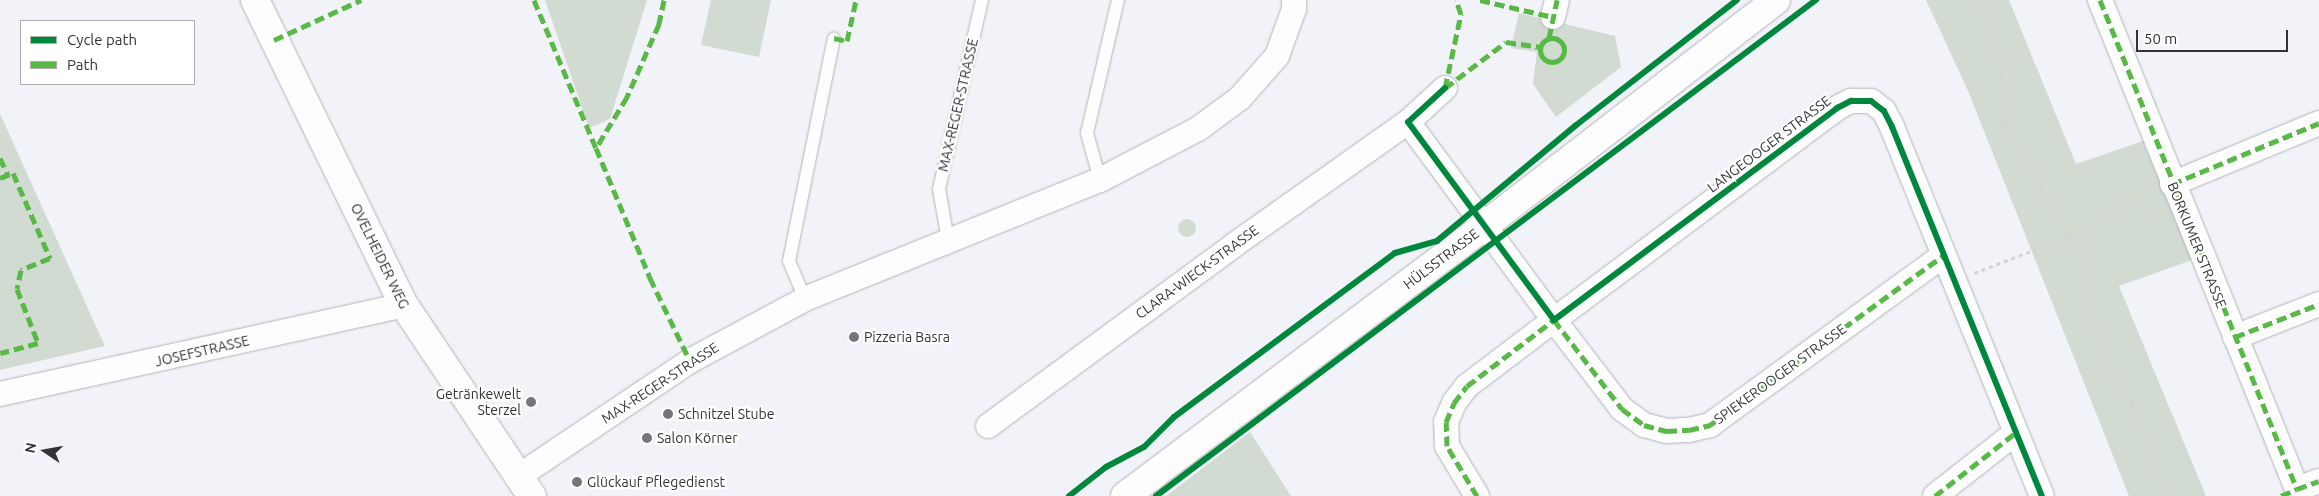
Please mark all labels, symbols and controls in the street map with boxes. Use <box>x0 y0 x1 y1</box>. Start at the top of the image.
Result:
legend <box>20 20 195 85</box>
scale bar <box>2139 20 2292 52</box>
text: 50 m <box>2144 30 2177 47</box>
text: Cycle path <box>67 31 137 48</box>
street label: MAX-REGER-STRASSE <box>934 37 982 173</box>
text: Path <box>67 56 98 73</box>
street label: LANGEOOGER STRASSE <box>1704 92 1834 196</box>
street label: BORKUMER STRASSE <box>2164 179 2230 311</box>
street label: OVELHEIDER WEG <box>347 200 413 312</box>
street label: CLARA-WIECK-STRASSE <box>1132 222 1262 322</box>
street label: HÜLSSTRASSE <box>1400 225 1482 293</box>
street label: SPIEKEROOGER STRASSE <box>1711 320 1849 428</box>
place label: Pizzeria Basra <box>864 329 950 345</box>
marker: Pizzeria Basra <box>848 331 860 343</box>
street label: JOSEFSTRASSE <box>153 332 251 370</box>
street label: MAX-REGER-STRASSE <box>598 339 722 427</box>
place label: Getränkewelt Sterzel <box>436 386 521 418</box>
marker: Getränkewelt Sterzel <box>525 396 537 408</box>
place label: Schnitzel Stube <box>678 406 774 422</box>
marker: Schnitzel Stube <box>662 408 674 420</box>
north arrow <box>20 426 70 476</box>
place label: Salon Körner <box>657 430 737 446</box>
marker: Salon Körner <box>641 432 653 444</box>
text: N <box>21 441 39 455</box>
place label: Glückauf Pflegedienst <box>587 474 725 490</box>
marker: Glückauf Pflegedienst <box>571 476 583 488</box>

